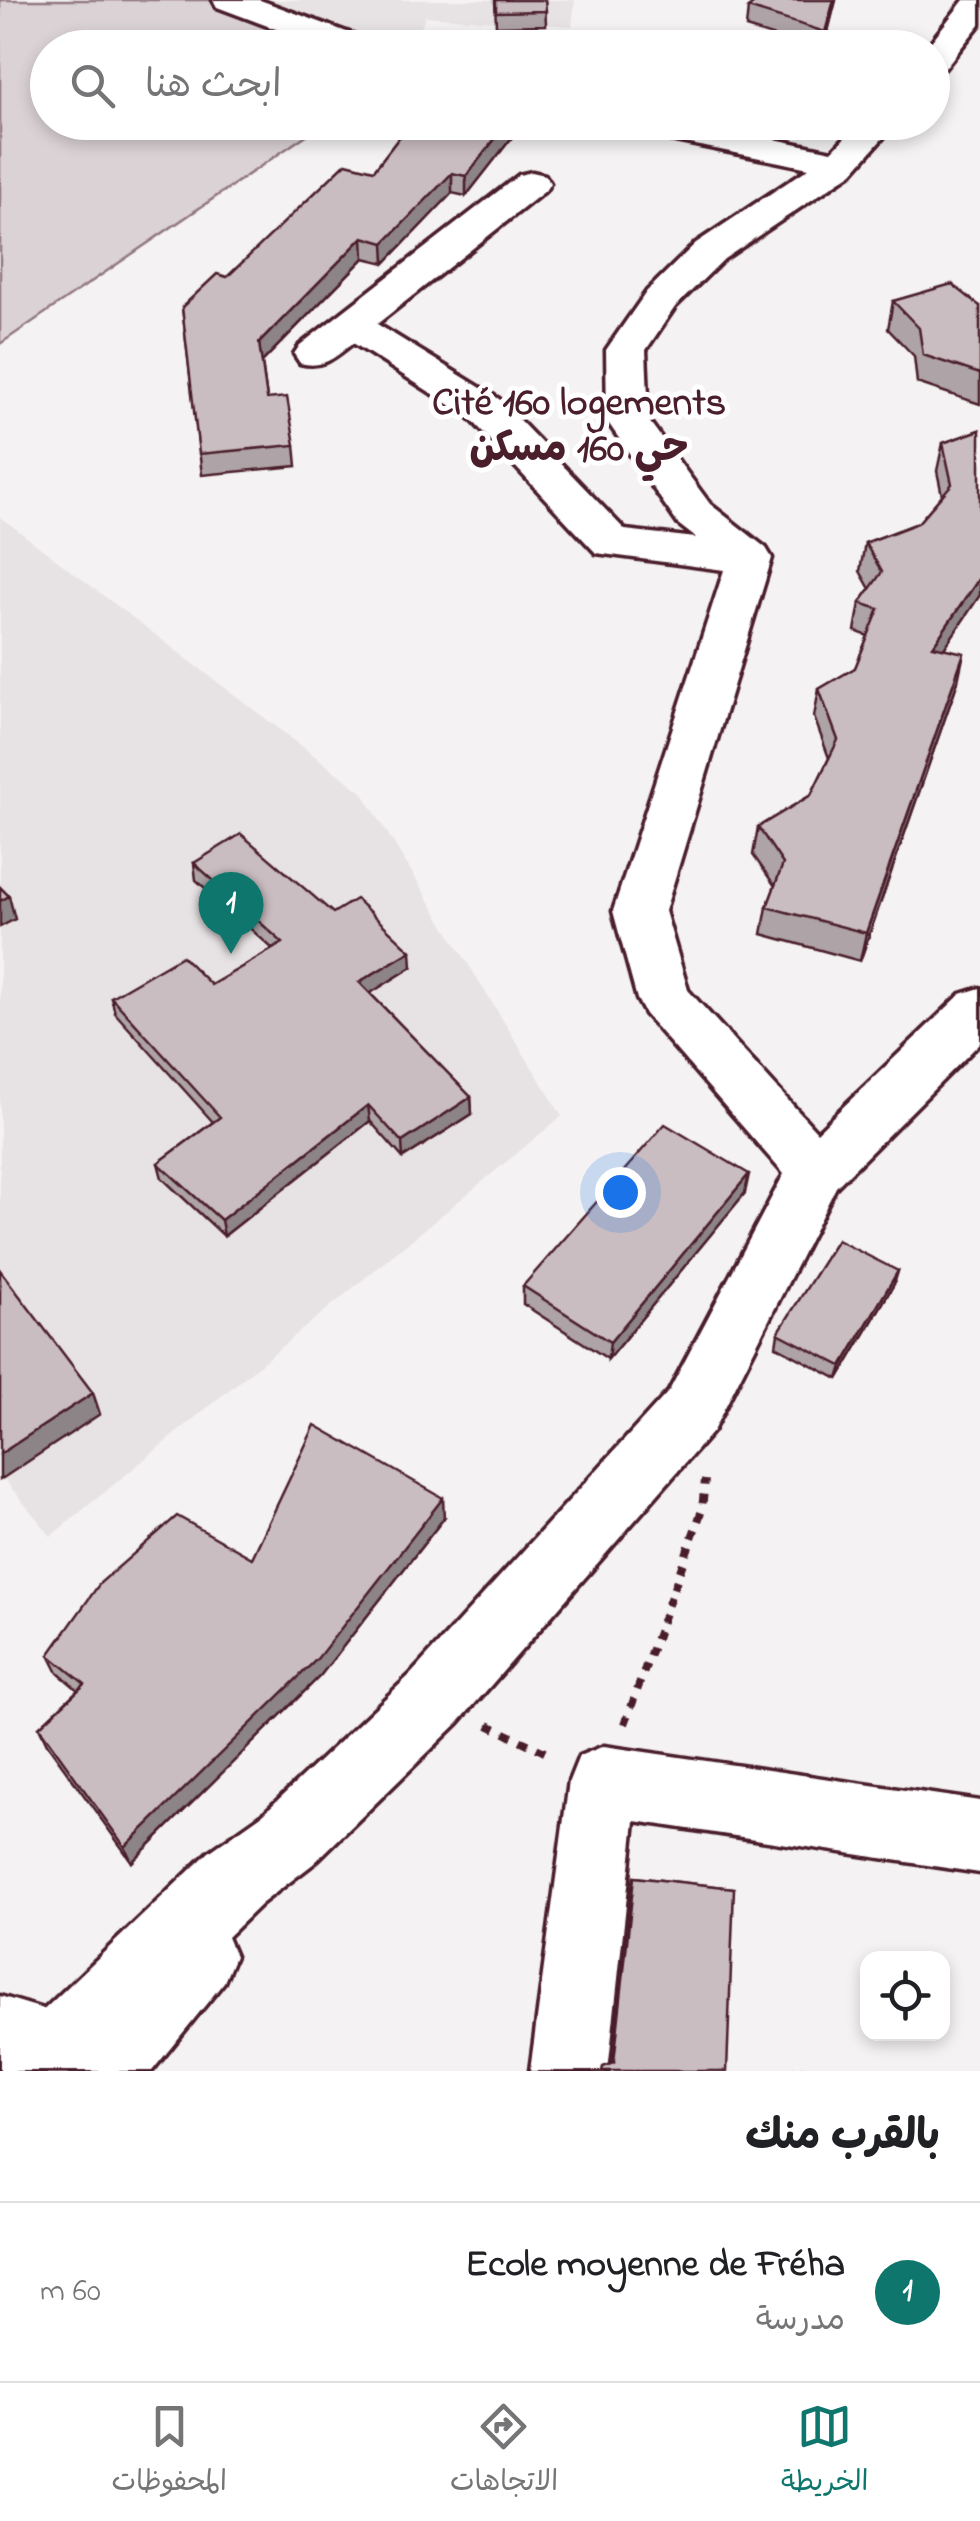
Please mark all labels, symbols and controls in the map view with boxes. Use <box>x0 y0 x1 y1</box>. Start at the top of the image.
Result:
search box <box>30 30 950 140</box>
icon: search <box>65 58 120 113</box>
text: ابحث هنا <box>145 59 282 115</box>
district label: Cité 160 logements حي 160 مسكن <box>432 375 726 482</box>
pin: 1 <box>198 872 264 954</box>
your location <box>595 1167 646 1218</box>
map controls <box>860 1951 950 2041</box>
button: locate <box>860 1951 950 2041</box>
text: بالقرب منك <box>745 2107 940 2168</box>
text: Ecole moyenne de Fréha <box>465 2238 845 2294</box>
text: 60 m <box>40 2269 101 2316</box>
text: 1 <box>902 2269 913 2316</box>
text: مدرسة <box>756 2298 845 2345</box>
tab: المحفوظات <box>112 2399 227 2505</box>
tab: الاتجاهات <box>450 2399 558 2505</box>
tab: الخريطة <box>781 2399 868 2505</box>

